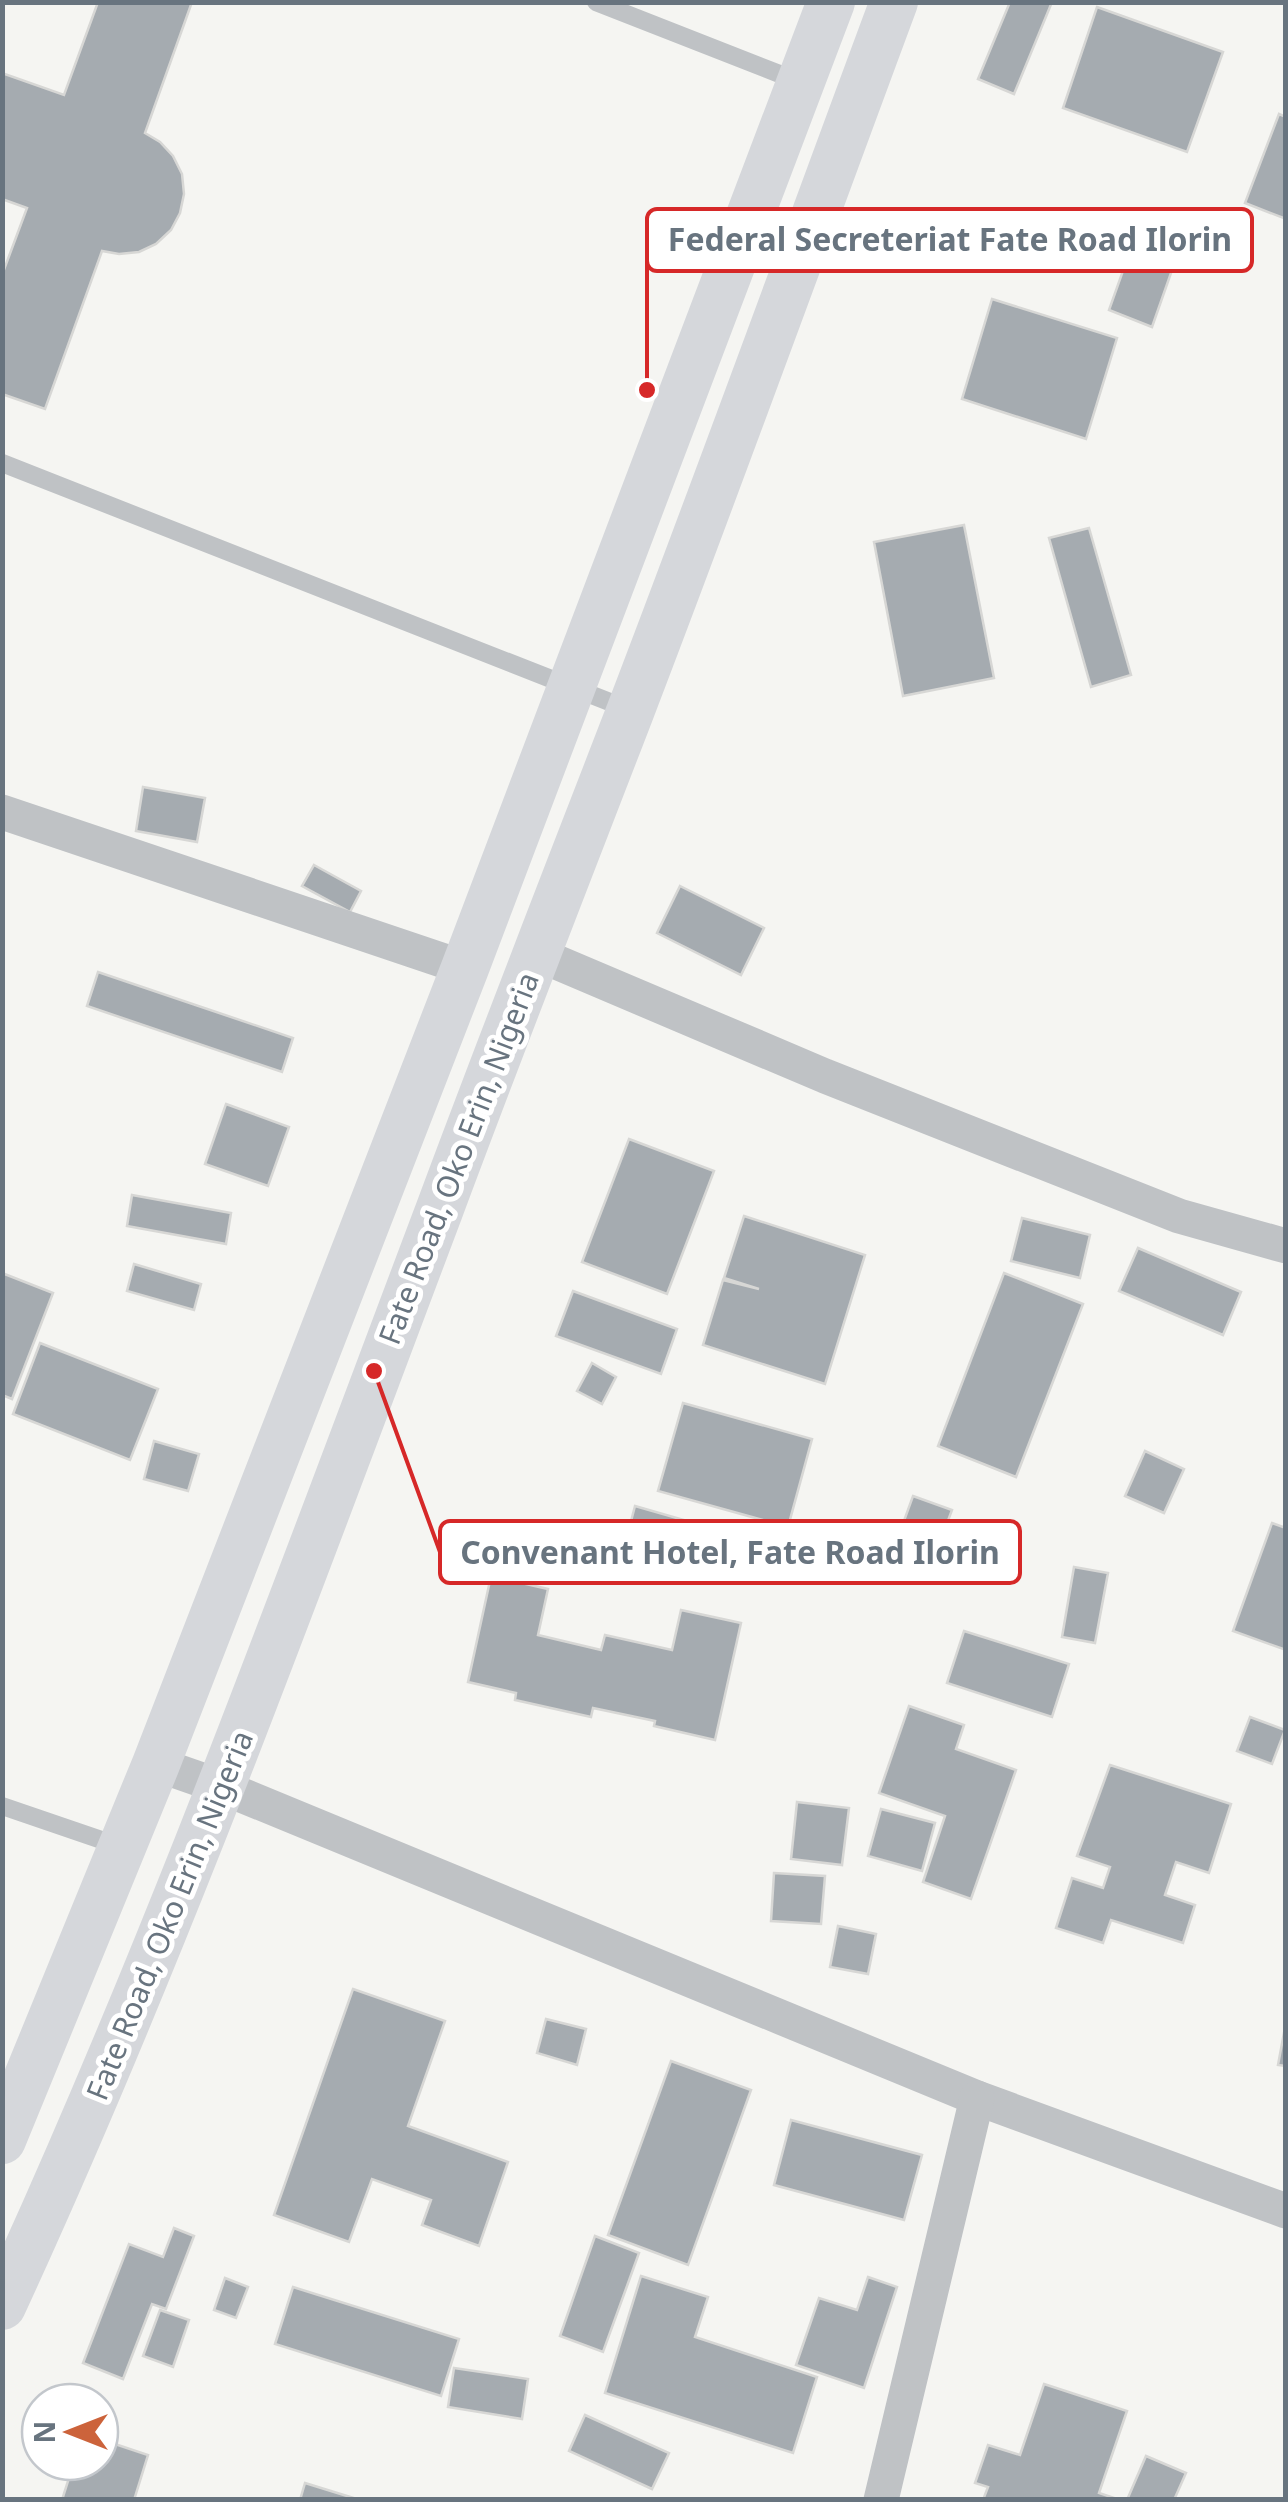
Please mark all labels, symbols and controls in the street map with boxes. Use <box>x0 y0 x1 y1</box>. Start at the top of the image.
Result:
callout: Federal Secreteriat Fate Road Ilorin <box>647 209 1252 271</box>
text: Federal Secreteriat Fate Road Ilorin <box>668 217 1232 260</box>
street label: Fate Road, Oko Erin, Nigeria <box>368 966 548 1350</box>
callout: Convenant Hotel, Fate Road Ilorin <box>440 1521 1020 1583</box>
text: Convenant Hotel, Fate Road Ilorin <box>460 1530 1000 1573</box>
street label: Fate Road, Oko Erin, Nigeria <box>76 1724 262 2106</box>
north arrow <box>20 2382 120 2482</box>
text: N <box>25 2421 63 2443</box>

